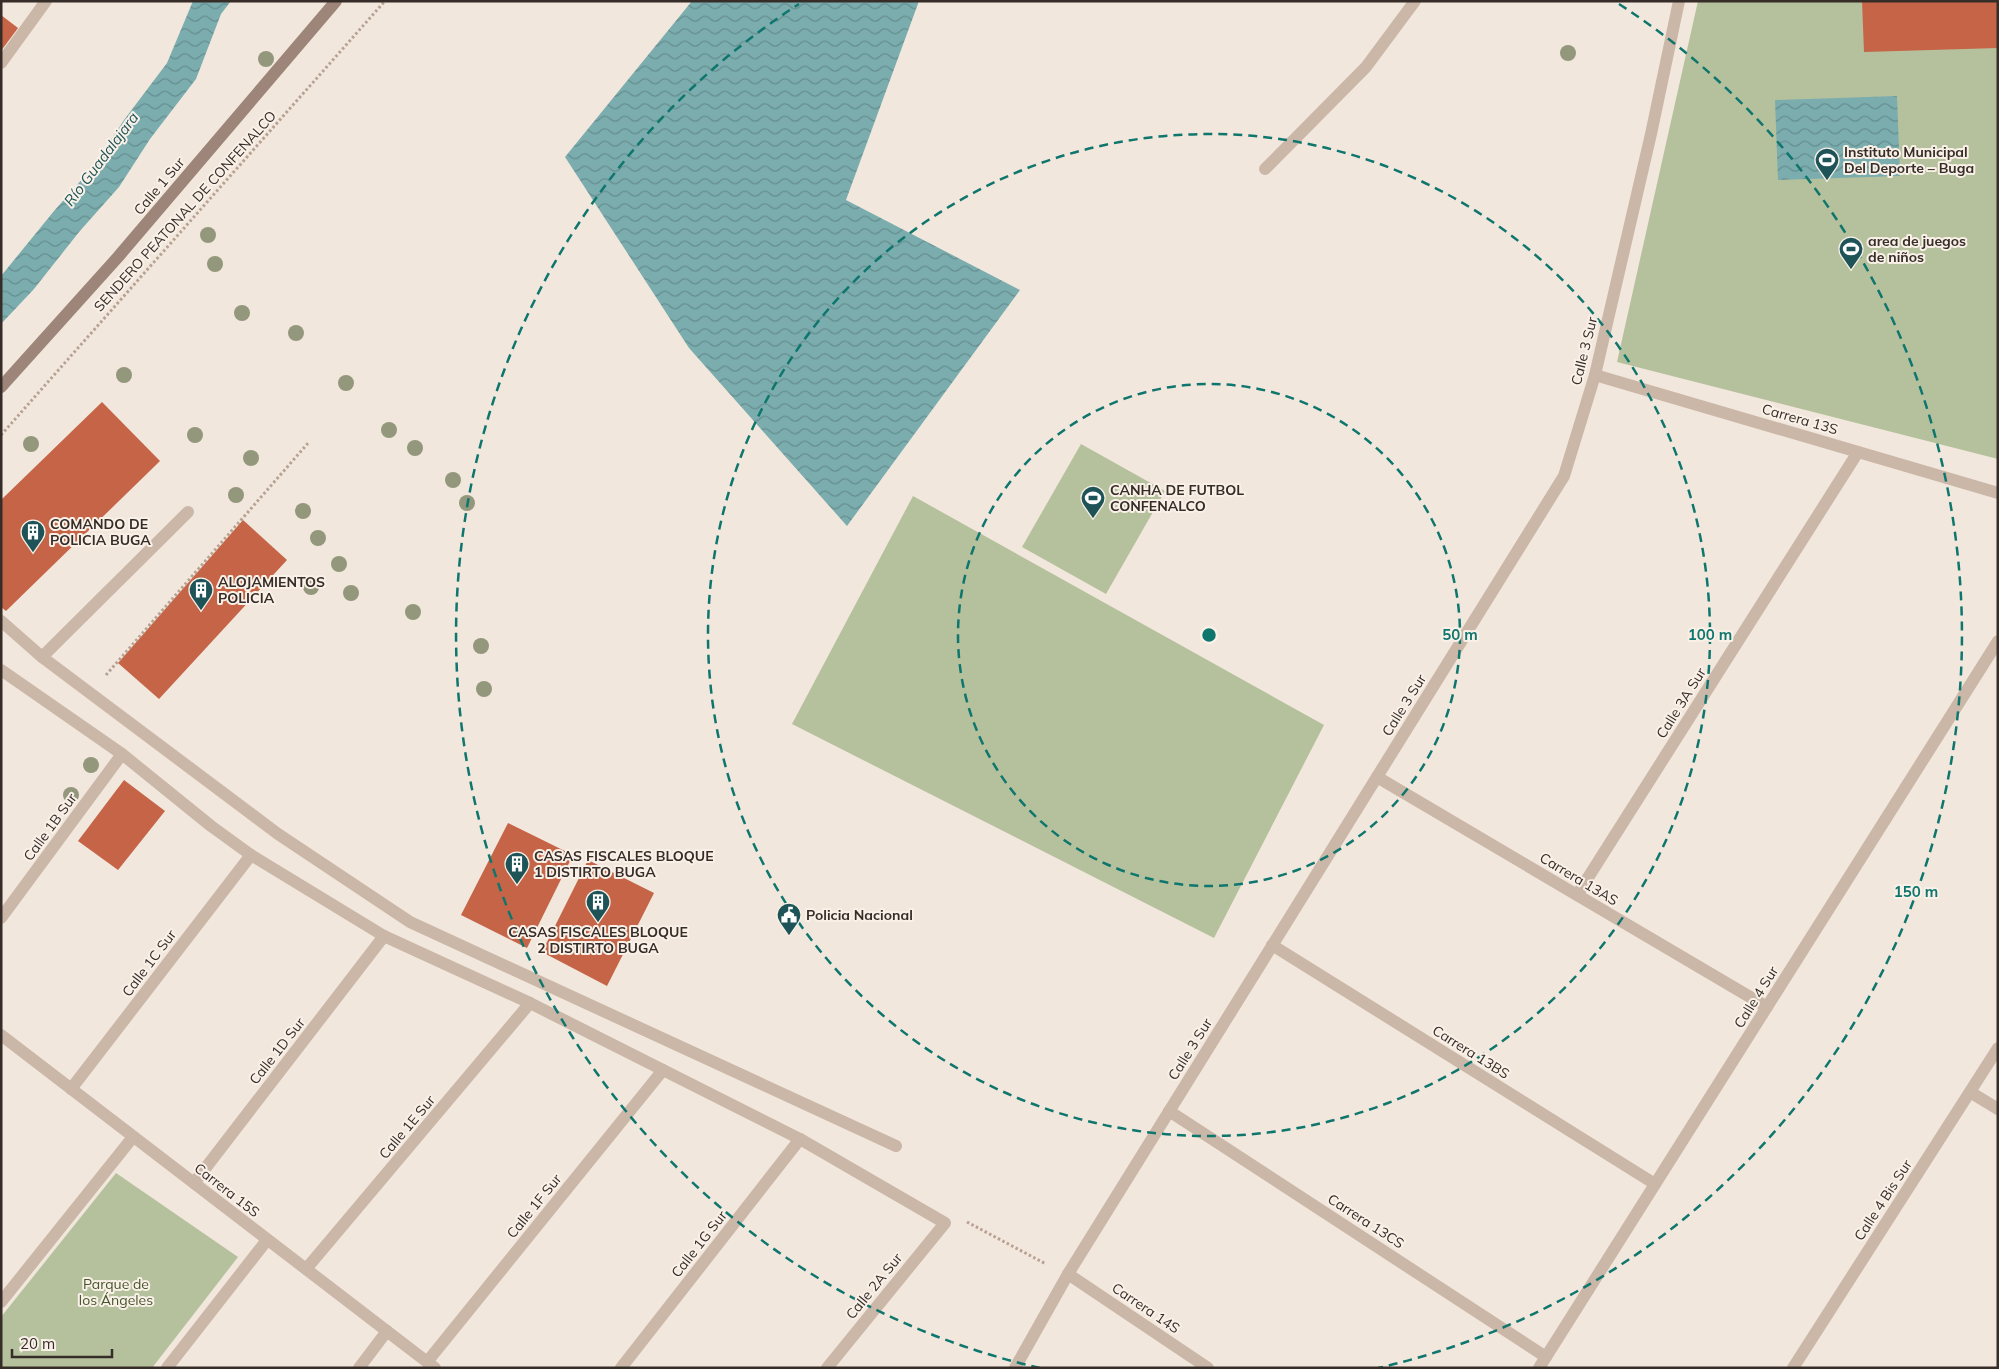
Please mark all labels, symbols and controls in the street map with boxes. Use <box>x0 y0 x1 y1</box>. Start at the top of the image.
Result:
street label: SENDERO PEATONAL DE CONFENALCO <box>90 107 280 315</box>
water label: Río Guadalajara <box>60 108 142 210</box>
place label: Instituto Municipal Del Deporte – Buga <box>1844 143 1974 177</box>
sports icon: Instituto Municipal Del Deporte – Buga <box>1814 147 1840 181</box>
street label: Calle 1 Sur <box>130 153 189 218</box>
place label: area de juegos de niños <box>1868 232 1966 266</box>
sports icon: area de juegos de niños <box>1838 236 1864 270</box>
street label: Calle 3 Sur <box>1567 314 1601 387</box>
street label: Carrera 13S <box>1760 400 1840 438</box>
place label: CANHA DE FUTBOL CONFENALCO <box>1110 481 1244 515</box>
sports icon: CANHA DE FUTBOL CONFENALCO <box>1080 485 1106 519</box>
place label: COMANDO DE POLICIA BUGA <box>50 515 151 549</box>
building icon: COMANDO DE POLICIA BUGA <box>20 519 46 553</box>
place label: ALOJAMIENTOS POLICIA <box>218 573 325 607</box>
building icon: ALOJAMIENTOS POLICIA <box>188 577 214 611</box>
text: 50 m <box>1442 625 1478 644</box>
text: 100 m <box>1688 625 1732 644</box>
centre of rings <box>1200 626 1218 644</box>
street label: Calle 3A Sur <box>1652 664 1710 742</box>
street label: Calle 3 Sur <box>1378 670 1431 739</box>
street label: Calle 1B Sur <box>19 789 81 864</box>
place label: CASAS FISCALES BLOQUE 1 DISTIRTO BUGA <box>534 847 713 881</box>
street label: Carrera 13AS <box>1537 849 1622 910</box>
building icon: CASAS FISCALES BLOQUE 1 DISTIRTO BUGA <box>504 851 530 885</box>
text: 150 m <box>1894 882 1938 901</box>
building icon: CASAS FISCALES BLOQUE 2 DISTIRTO BUGA <box>585 889 611 923</box>
public building icon: Policia Nacional <box>776 902 802 936</box>
place label: Policia Nacional <box>806 906 913 924</box>
place label: CASAS FISCALES BLOQUE 2 DISTIRTO BUGA <box>508 923 688 957</box>
street label: Calle 1C Sur <box>118 925 181 1000</box>
street label: Calle 4 Sur <box>1730 962 1783 1031</box>
street label: Calle 1D Sur <box>245 1013 309 1088</box>
street label: Calle 3 Sur <box>1164 1014 1217 1083</box>
street label: Carrera 13BS <box>1429 1021 1513 1083</box>
street label: Calle 1E Sur <box>375 1091 440 1163</box>
street label: Calle 4 Bis Sur <box>1850 1155 1916 1244</box>
street label: Carrera 15S <box>191 1159 263 1221</box>
street label: Calle 1F Sur <box>503 1170 566 1242</box>
street label: Carrera 13CS <box>1324 1190 1408 1253</box>
street label: Calle 1G Sur <box>667 1206 731 1281</box>
street label: Calle 2A Sur <box>842 1249 907 1323</box>
park label: Parque de los Ángeles <box>79 1275 153 1309</box>
street label: Carrera 14S <box>1109 1279 1184 1337</box>
scale bar <box>12 1326 112 1358</box>
text: 20 m <box>20 1334 55 1353</box>

